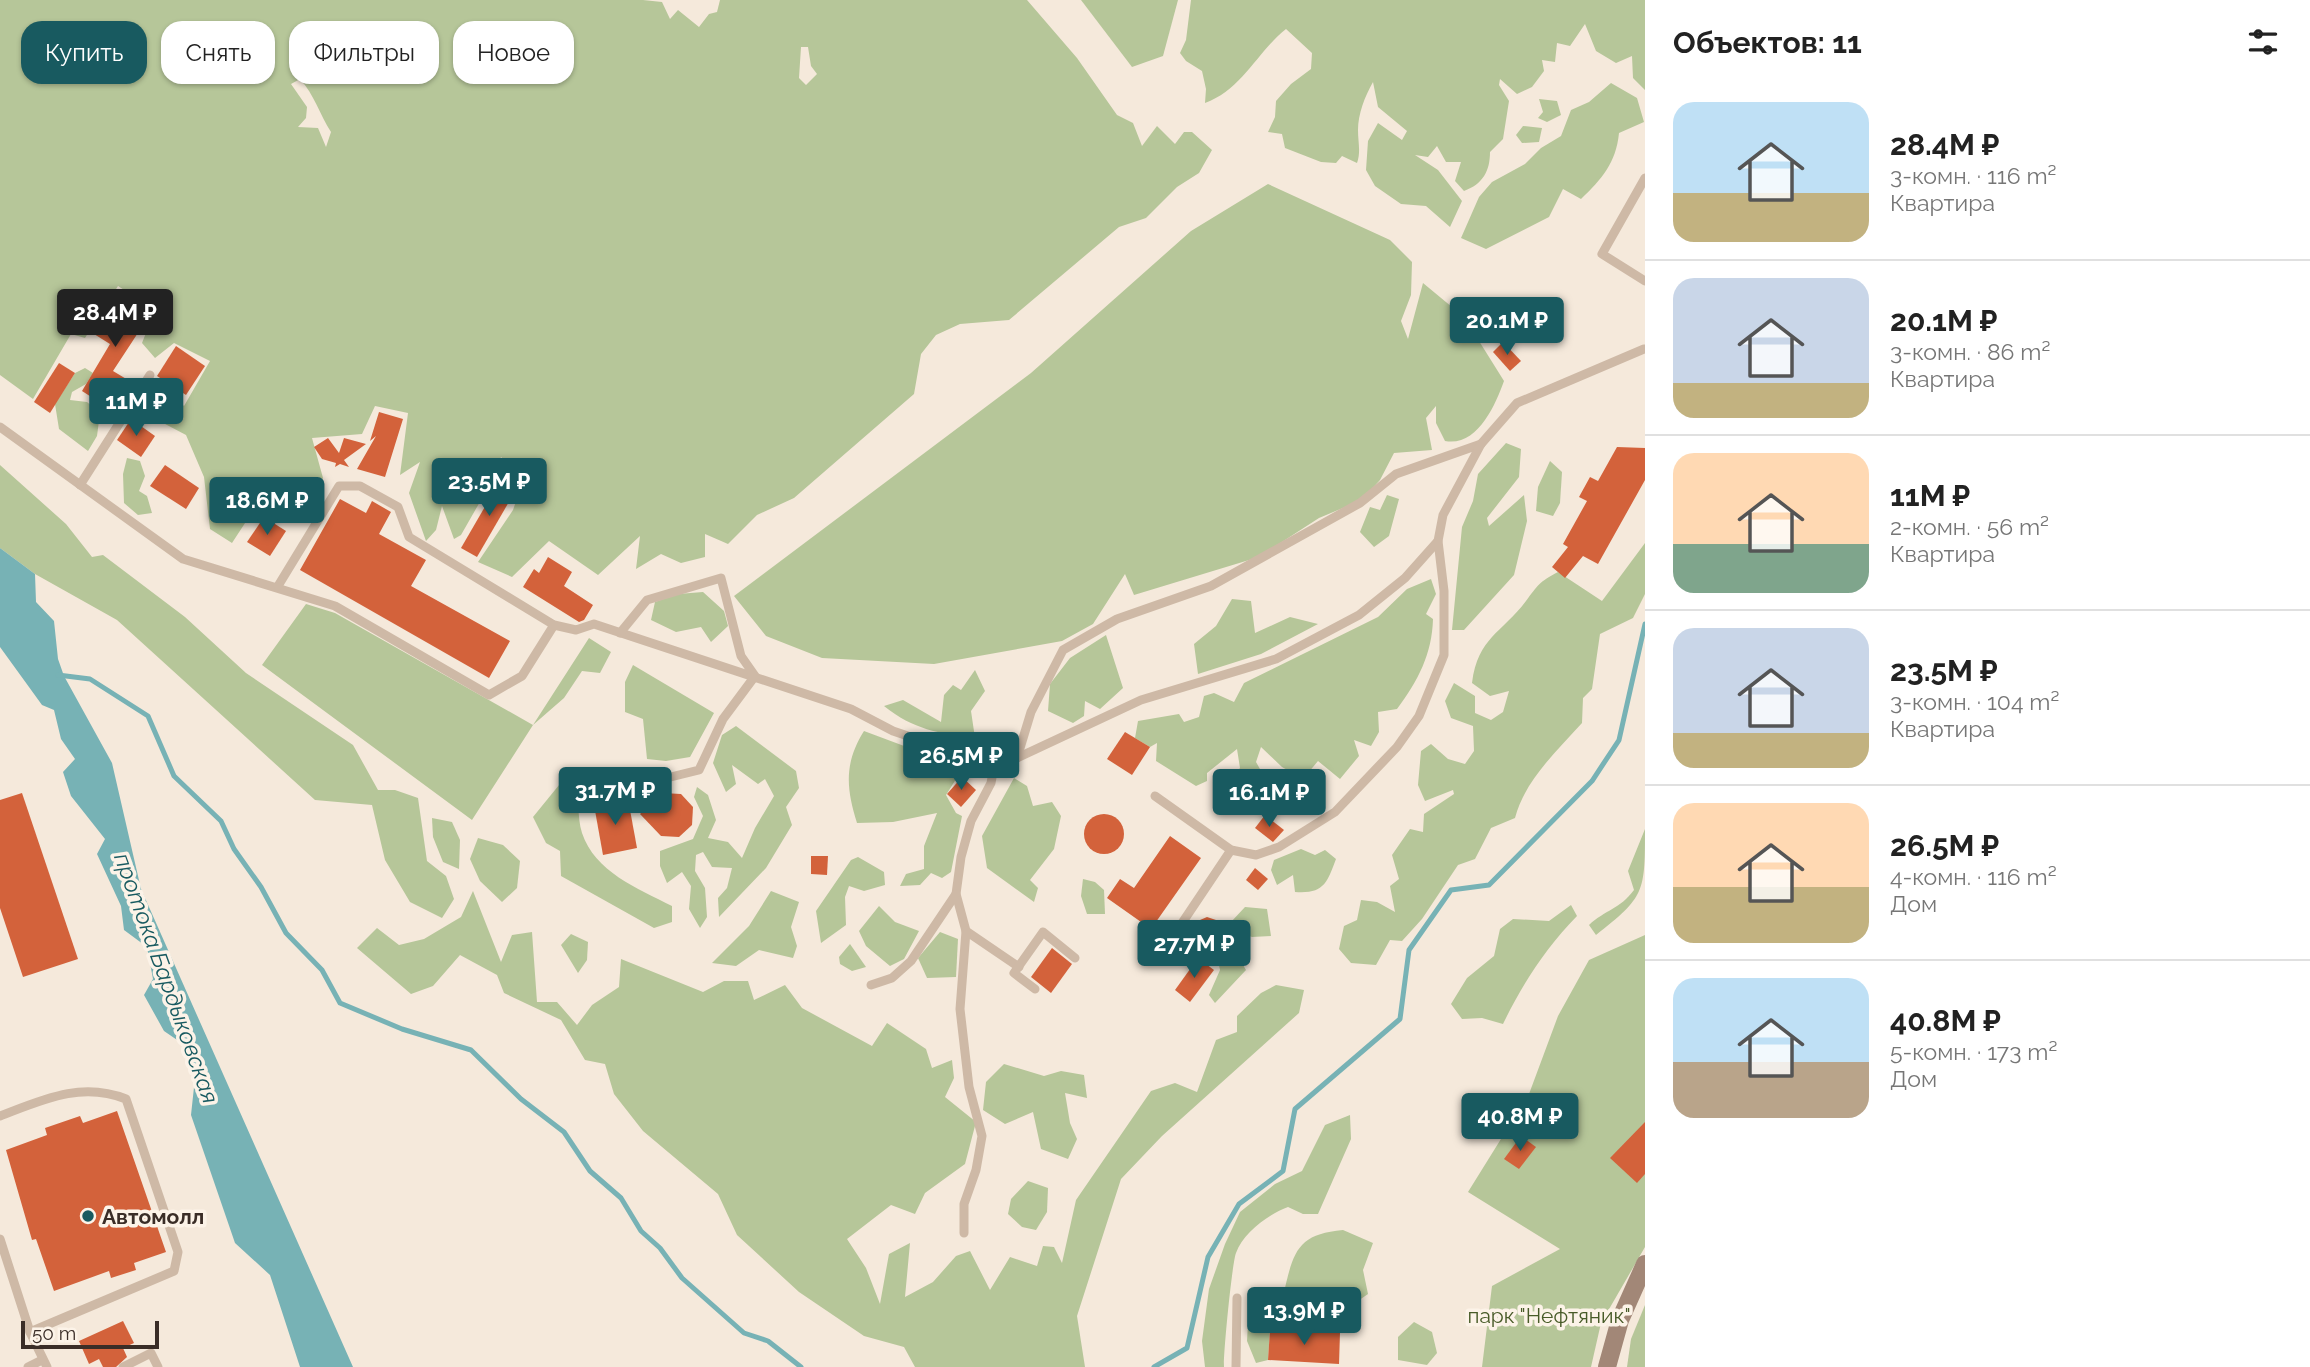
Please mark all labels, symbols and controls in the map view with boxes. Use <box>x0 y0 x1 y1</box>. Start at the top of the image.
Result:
chip: Купить <box>21 21 147 84</box>
chip: Снять <box>161 21 275 84</box>
chip: Фильтры <box>289 21 439 84</box>
chip: Новое <box>453 21 574 84</box>
icon: filters <box>2244 23 2282 61</box>
text: Объектов: 11 <box>1673 25 1862 60</box>
text: 28.4M ₽ <box>1890 127 2000 162</box>
icon: home <box>1729 130 1813 214</box>
text: 3-комн. · 116 m² <box>1890 162 2056 189</box>
text: Квартира <box>1890 189 1995 216</box>
pin: 28.4M ₽ <box>50 290 180 349</box>
text: 28.4M ₽ <box>73 298 157 325</box>
pin: 20.1M ₽ <box>1442 298 1572 357</box>
text: 20.1M ₽ <box>1890 303 1998 338</box>
text: 20.1M ₽ <box>1466 306 1548 333</box>
icon: home <box>1729 306 1813 390</box>
text: 3-комн. · 86 m² <box>1890 338 2050 365</box>
text: Квартира <box>1890 365 1995 392</box>
pin: 11M ₽ <box>87 378 185 438</box>
text: 11M ₽ <box>105 387 167 414</box>
pin: 23.5M ₽ <box>424 458 554 518</box>
text: 23.5M ₽ <box>448 467 530 494</box>
pin: 18.6M ₽ <box>202 477 332 537</box>
text: 11M ₽ <box>1890 478 1970 513</box>
icon: home <box>1729 481 1813 565</box>
text: 18.6M ₽ <box>225 486 309 513</box>
text: 2-комн. · 56 m² <box>1890 513 2049 540</box>
text: Квартира <box>1890 540 1995 567</box>
text: 23.5M ₽ <box>1890 653 1998 688</box>
icon: home <box>1729 656 1813 740</box>
text: 3-комн. · 104 m² <box>1890 688 2059 715</box>
text: Квартира <box>1890 715 1995 742</box>
pin: 26.5M ₽ <box>896 732 1026 792</box>
text: 26.5M ₽ <box>919 741 1003 768</box>
pin: 31.7M ₽ <box>550 768 680 827</box>
pin: 16.1M ₽ <box>1204 770 1334 829</box>
text: 31.7M ₽ <box>575 776 655 803</box>
text: 16.1M ₽ <box>1229 778 1309 805</box>
text: 26.5M ₽ <box>1890 828 1999 863</box>
icon: home <box>1729 831 1813 915</box>
water label: протока Бардыковская <box>109 849 225 1107</box>
text: 4-комн. · 116 m² <box>1890 863 2057 890</box>
text: Дом <box>1890 890 1937 917</box>
pin: 27.7M ₽ <box>1129 920 1259 980</box>
text: 27.7M ₽ <box>1153 929 1235 956</box>
text: 40.8M ₽ <box>1890 1003 2001 1038</box>
icon: home <box>1729 1006 1813 1090</box>
text: 5-комн. · 173 m² <box>1890 1038 2057 1065</box>
text: Дом <box>1890 1065 1937 1092</box>
pin: 40.8M ₽ <box>1455 1094 1585 1153</box>
text: 40.8M ₽ <box>1477 1102 1563 1129</box>
place label: Автомолл <box>102 1204 204 1229</box>
marker: Автомолл <box>80 1208 96 1224</box>
pin: 13.9M ₽ <box>1239 1288 1369 1347</box>
text: 13.9M ₽ <box>1263 1296 1345 1323</box>
park label: парк "Нефтяник" <box>1467 1303 1631 1328</box>
scale bar <box>21 1318 159 1350</box>
text: 50 m <box>32 1322 76 1344</box>

